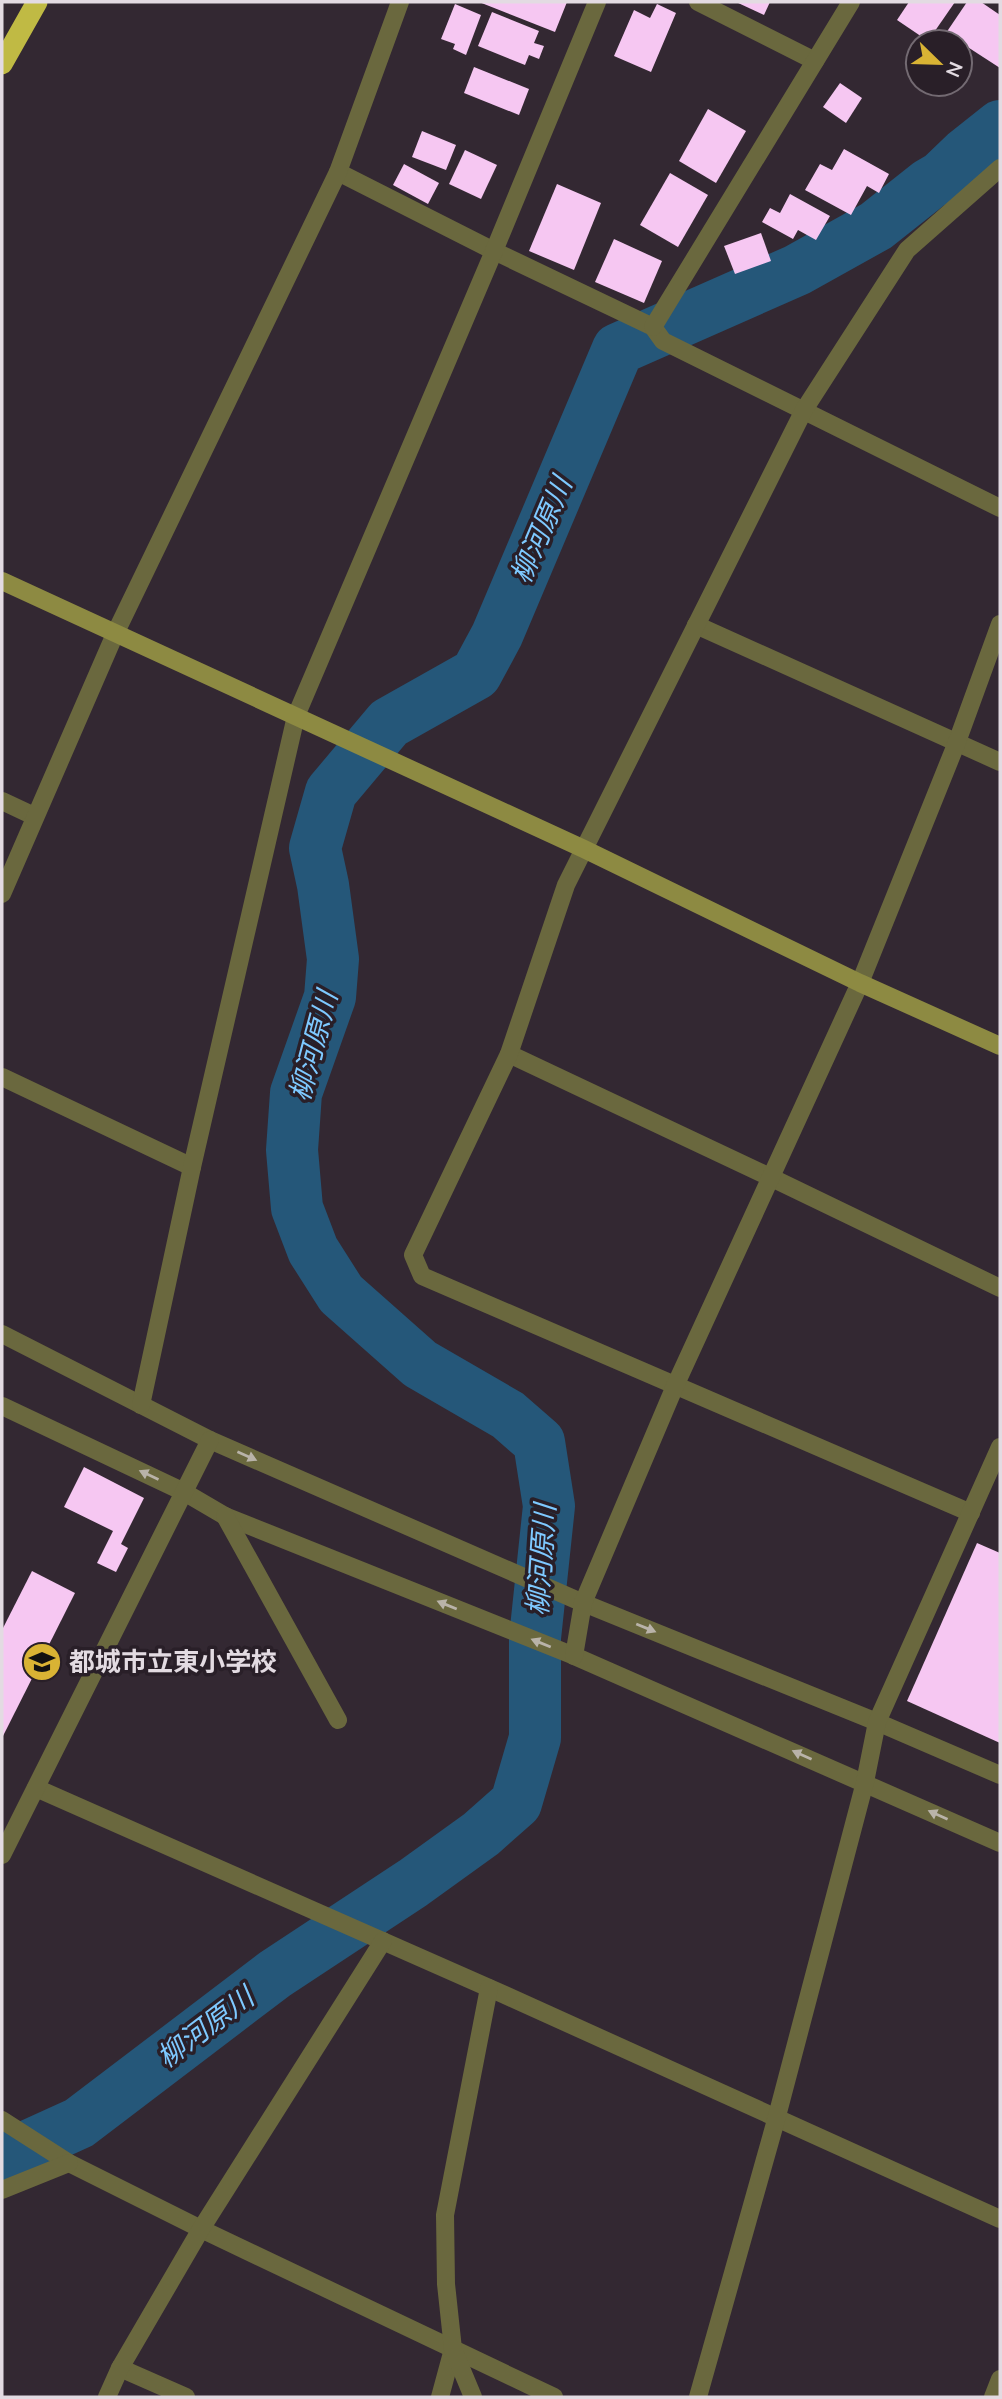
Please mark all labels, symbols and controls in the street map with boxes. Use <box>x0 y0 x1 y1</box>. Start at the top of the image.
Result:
north arrow <box>904 28 974 98</box>
text: N <box>941 58 968 81</box>
water label: 柳河原川 <box>503 469 580 588</box>
water label: 柳河原川 <box>281 984 345 1104</box>
one-way arrow <box>237 1451 258 1462</box>
one-way arrow <box>138 1470 159 1481</box>
water label: 柳河原川 <box>519 1500 562 1617</box>
one-way arrow <box>436 1599 457 1610</box>
one-way arrow <box>636 1623 657 1634</box>
one-way arrow <box>530 1637 551 1648</box>
school or university icon: 都城市立東小学校 <box>21 1641 63 1683</box>
place label: 都城市立東小学校 <box>69 1645 277 1678</box>
one-way arrow <box>792 1749 812 1761</box>
one-way arrow <box>928 1809 948 1821</box>
water label: 柳河原川 <box>149 1977 262 2074</box>

